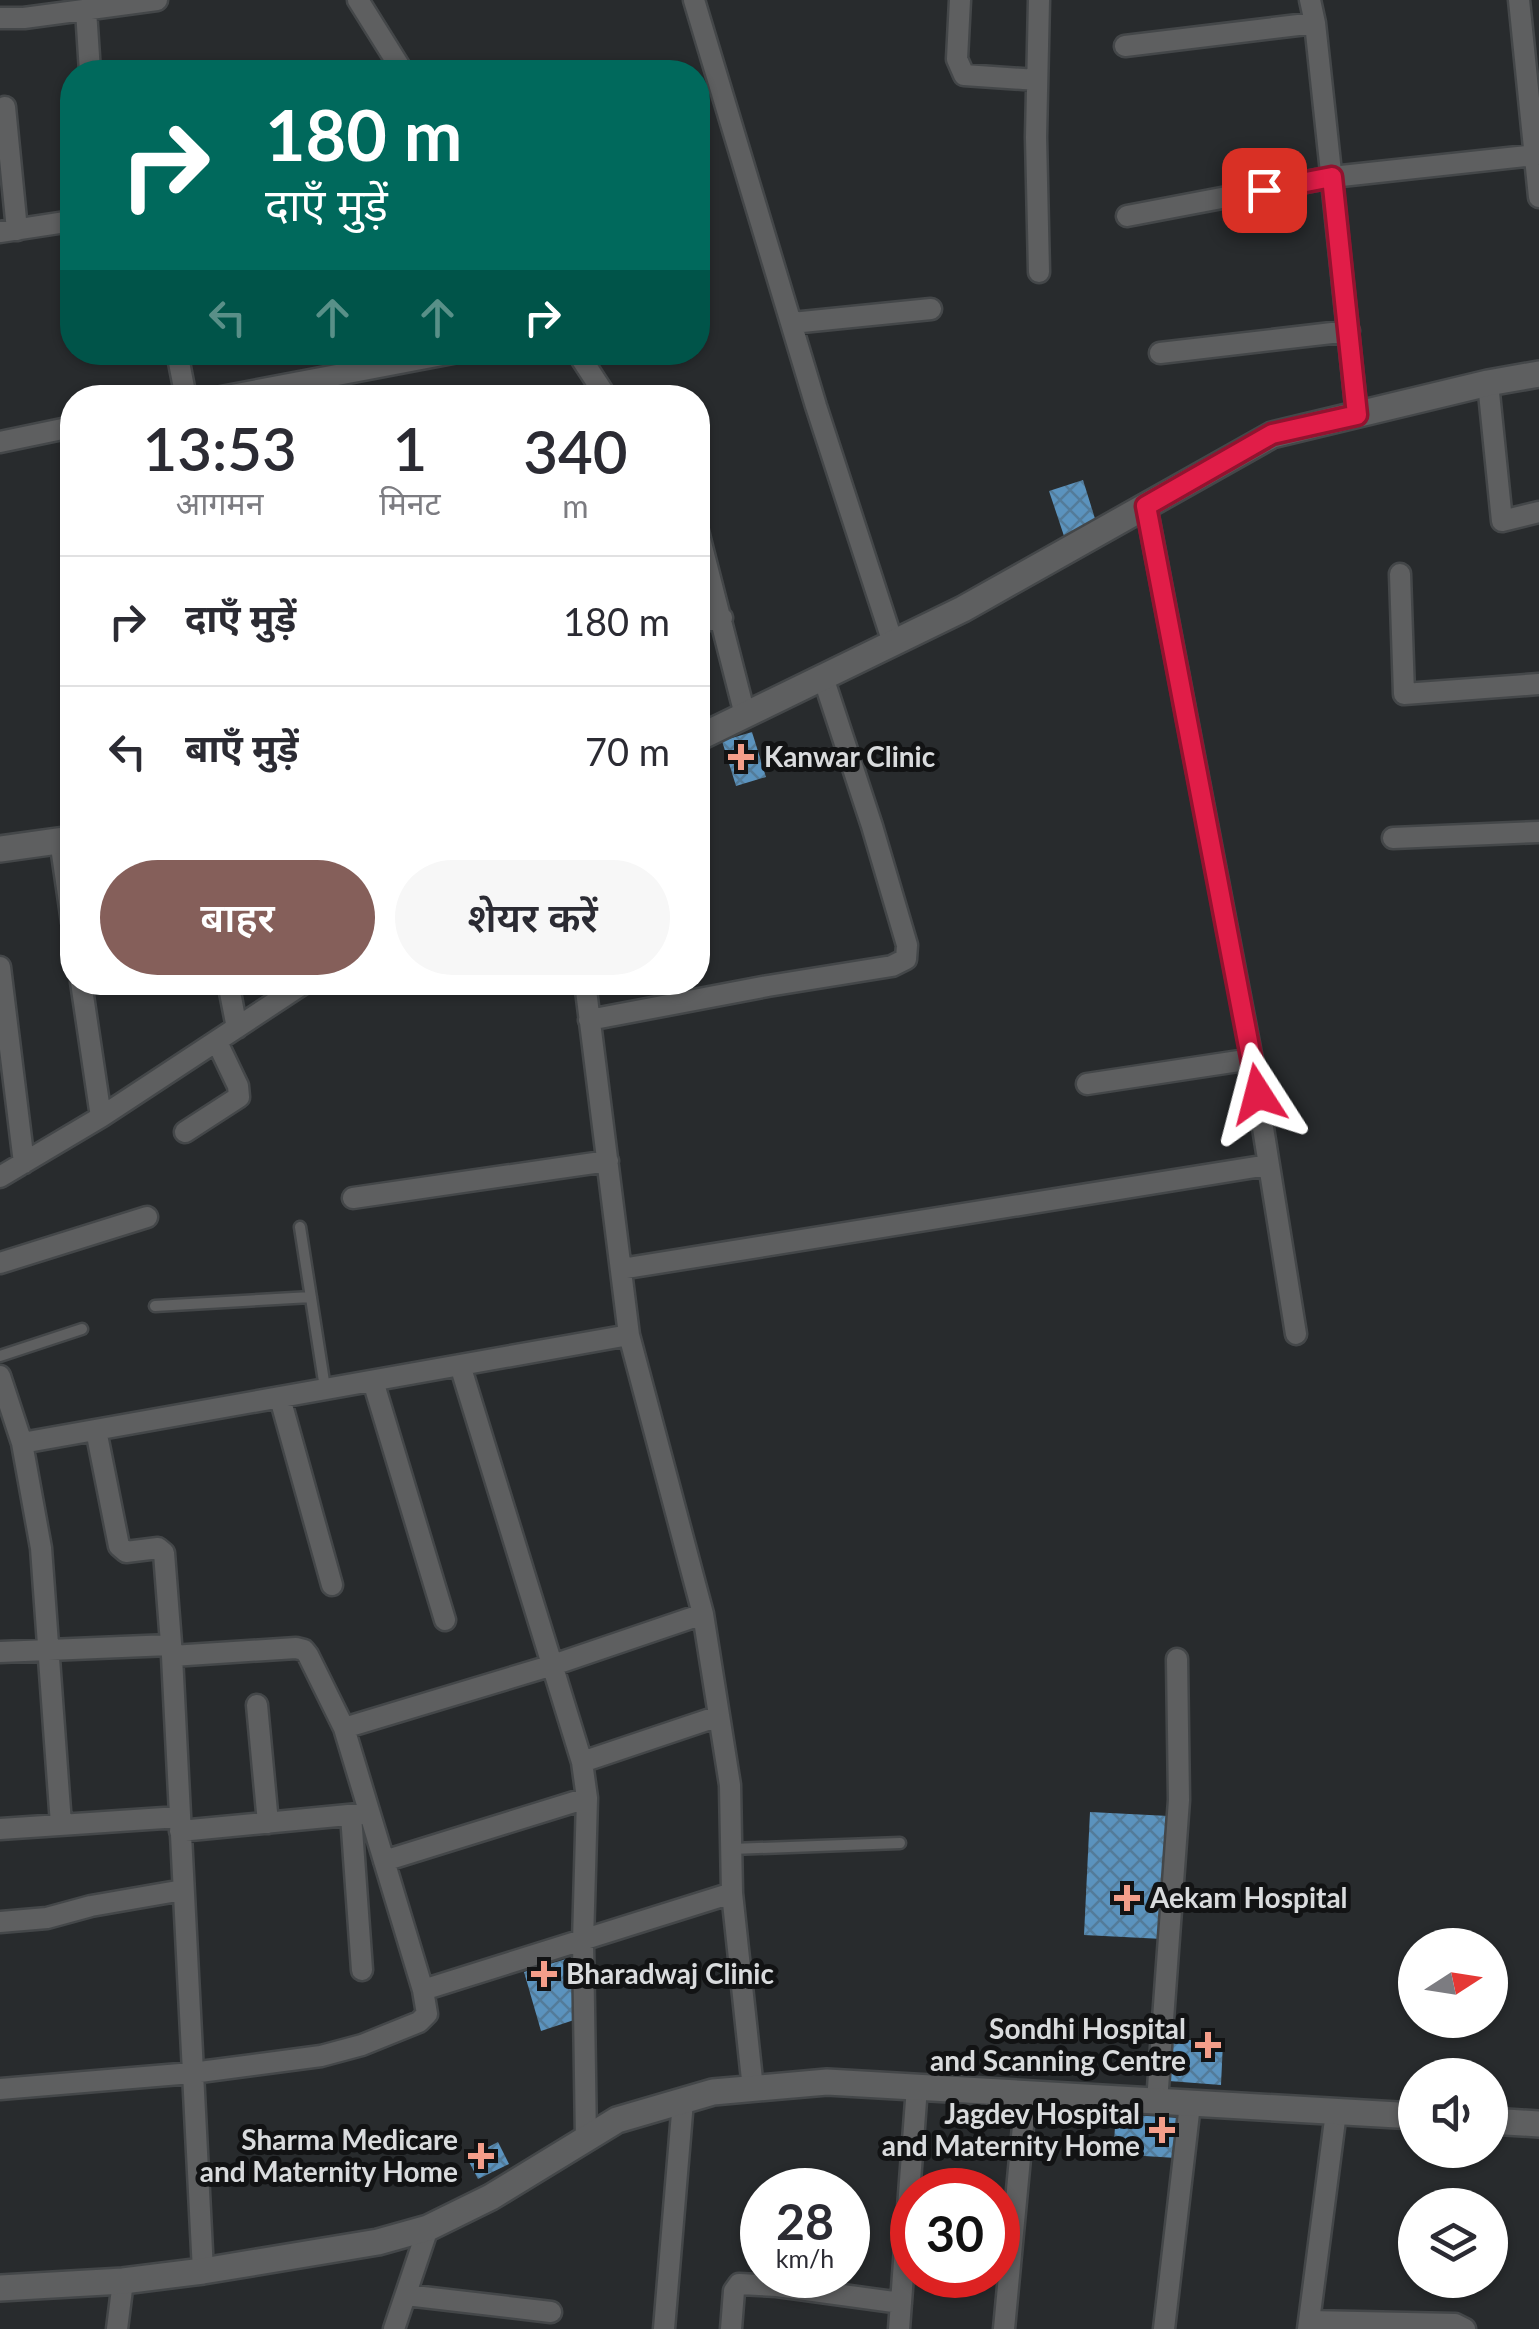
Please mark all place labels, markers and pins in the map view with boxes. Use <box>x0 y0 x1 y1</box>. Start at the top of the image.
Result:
pin <box>1222 148 1307 233</box>
place label: Kanwar Clinic <box>764 739 936 773</box>
marker: Kanwar Clinic <box>728 744 754 770</box>
place label: Aekam Hospital <box>1149 1880 1348 1914</box>
marker: Aekam Hospital <box>1114 1885 1140 1911</box>
place label: Bharadwaj Clinic <box>566 1956 774 1990</box>
marker: Bharadwaj Clinic <box>531 1961 557 1987</box>
place label: Sondhi Hospital and Scanning Centre <box>930 2011 1186 2077</box>
marker: Sondhi Hospital and Scanning Centre <box>1195 2032 1221 2058</box>
place label: Jagdev Hospital and Maternity Home <box>882 2096 1140 2162</box>
marker: Jagdev Hospital and Maternity Home <box>1149 2117 1175 2143</box>
place label: Sharma Medicare and Maternity Home <box>200 2122 458 2188</box>
marker: Sharma Medicare and Maternity Home <box>468 2143 494 2169</box>

